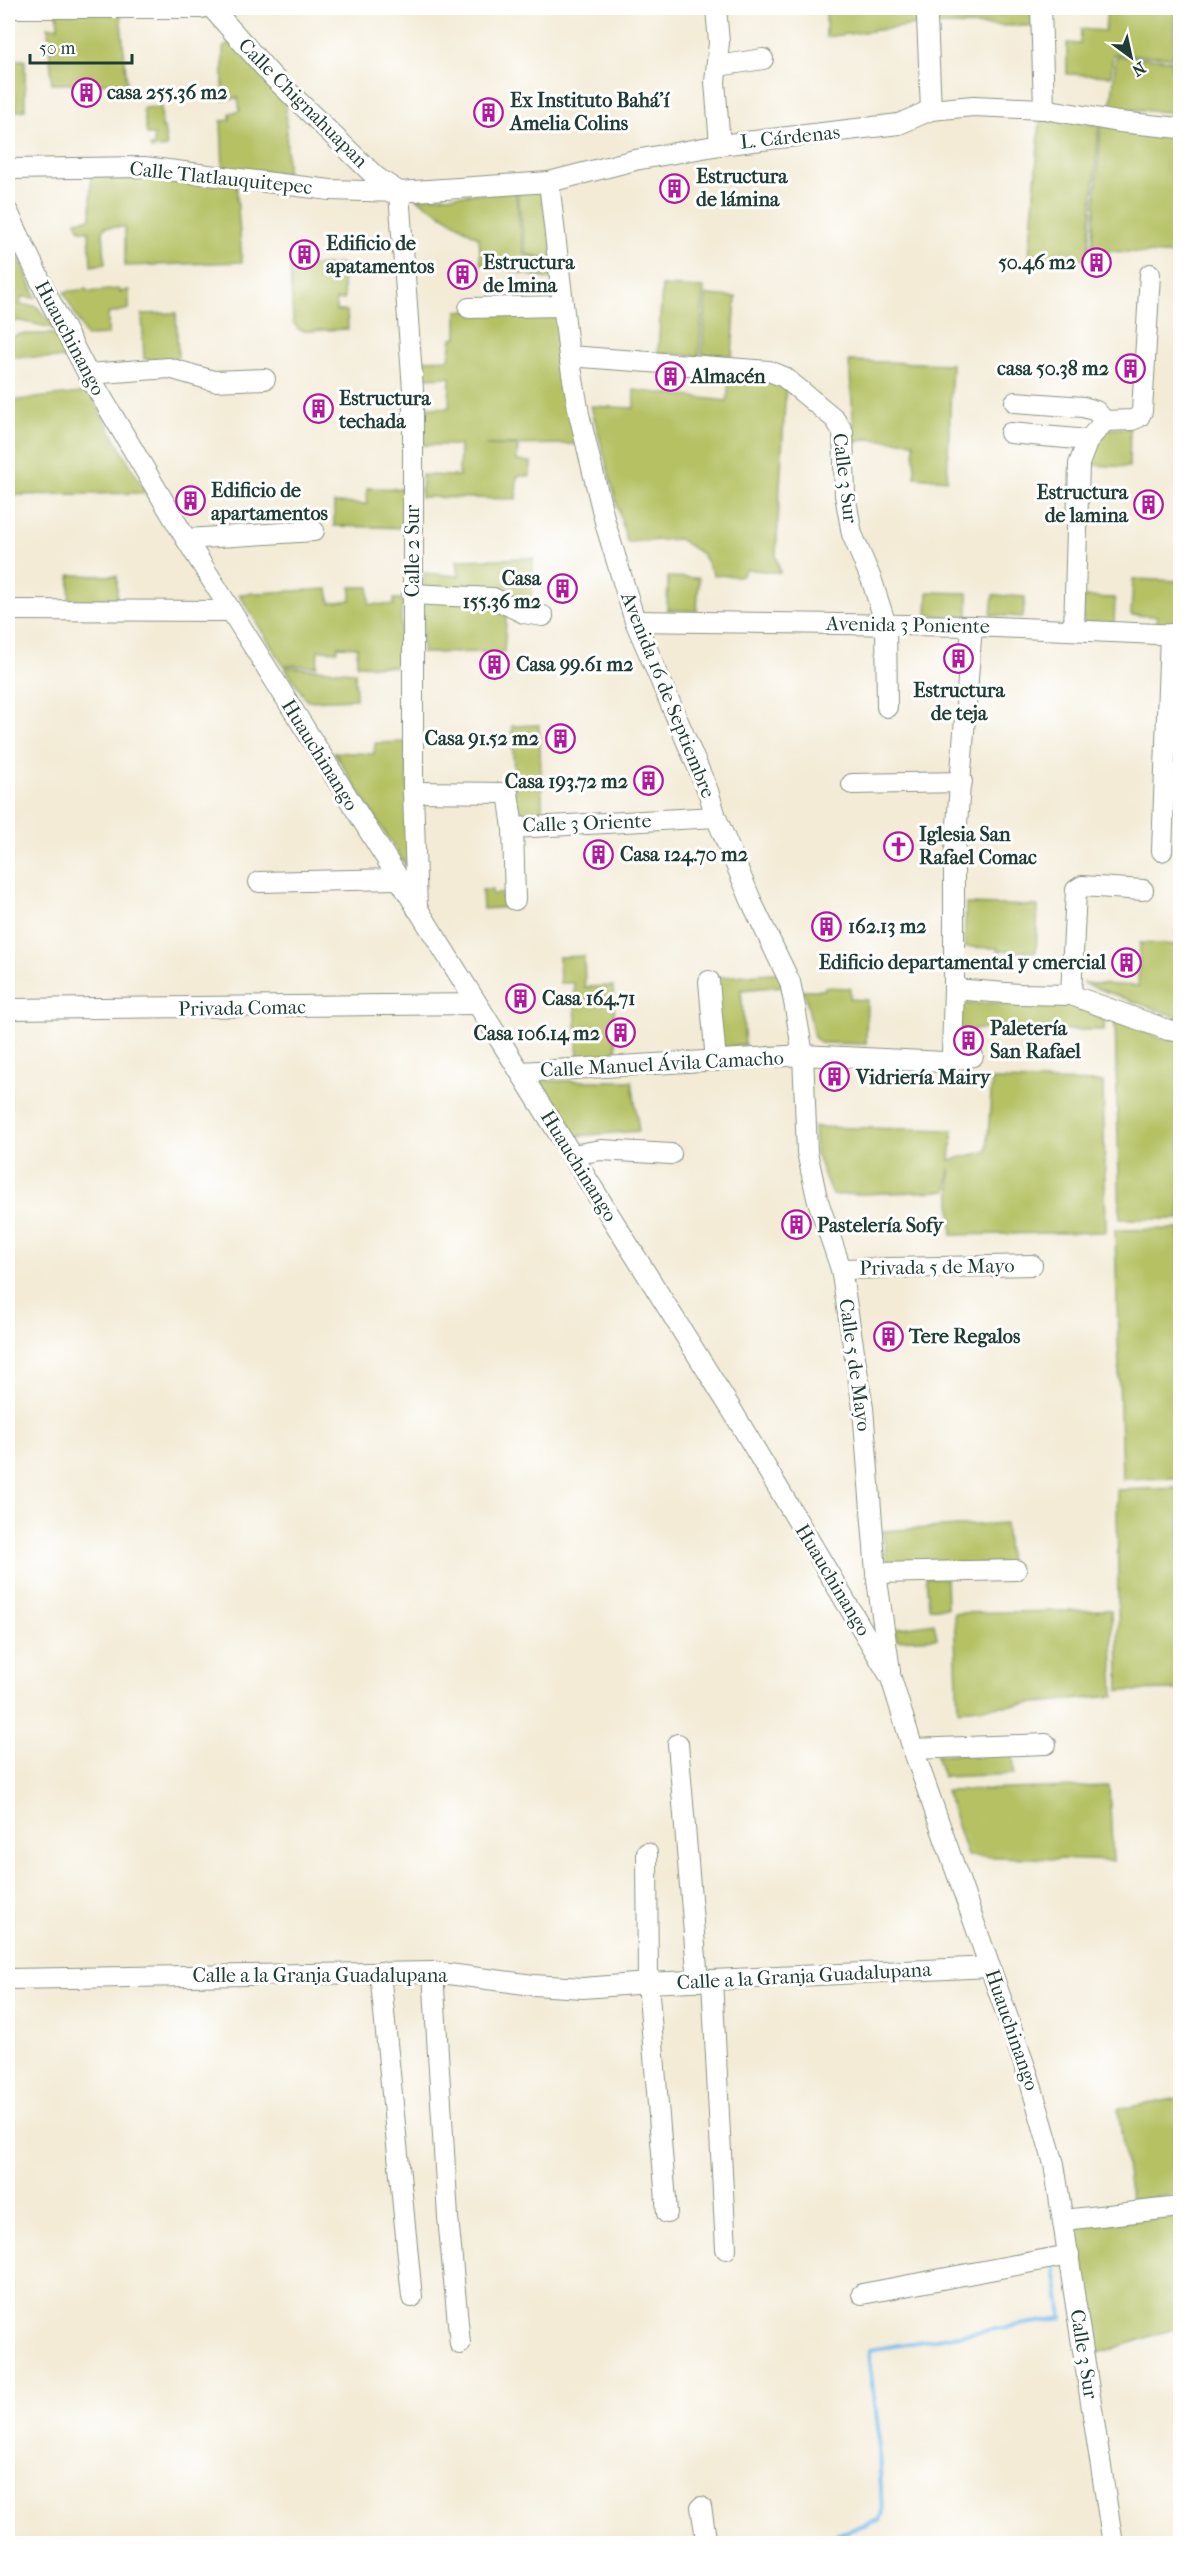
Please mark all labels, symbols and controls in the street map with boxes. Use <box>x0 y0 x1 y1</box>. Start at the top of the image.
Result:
scale bar <box>30 27 132 65</box>
north arrow <box>1101 27 1161 87</box>
street label: Calle Chignahuapan <box>234 34 373 173</box>
text: 50 m <box>39 38 76 59</box>
text: N <box>1128 58 1149 81</box>
building icon: casa 255.36 m2 <box>70 76 102 108</box>
place label: casa 255.36 m2 <box>107 81 228 104</box>
place label: Ex Instituto Bahá'í Amelia Colins <box>508 89 671 135</box>
building icon: Ex Instituto Bahá'í Amelia Colins <box>473 96 505 128</box>
street label: L. Cárdenas <box>739 120 841 154</box>
street label: Calle Tlatlauquitepec <box>128 157 314 199</box>
place label: Estructura de lámina <box>696 165 788 211</box>
building icon: Estructura de lámina <box>659 172 691 204</box>
place label: Edificio de apatamentos <box>326 232 435 278</box>
building icon: Edificio de apatamentos <box>289 238 321 270</box>
building icon: 50.46 m2 <box>1081 246 1113 278</box>
place label: Estructura de lmina <box>483 251 575 297</box>
place label: 50.46 m2 <box>998 251 1076 275</box>
building icon: Estructura de lmina <box>446 258 478 290</box>
street label: Huauchinango <box>30 277 110 399</box>
building icon: casa 50.38 m2 <box>1114 352 1146 384</box>
place label: casa 50.38 m2 <box>997 357 1109 380</box>
building icon: Almacén <box>654 360 686 392</box>
place label: Almacén <box>689 365 766 388</box>
place label: Estructura techada <box>338 387 431 433</box>
building icon: Estructura techada <box>302 393 334 425</box>
street label: Calle 3 Sur <box>828 432 862 525</box>
place label: Edificio de apartamentos <box>211 479 329 525</box>
place label: Estructura de lamina <box>1036 481 1129 527</box>
building icon: Edificio de apartamentos <box>174 485 206 517</box>
building icon: Estructura de lamina <box>1133 488 1165 520</box>
street label: Calle 2 Sur <box>401 504 424 597</box>
place label: Casa 155.36 m2 <box>463 567 542 613</box>
building icon: Casa 155.36 m2 <box>546 573 578 605</box>
street label: Avenida 16 de Septiembre <box>616 588 720 801</box>
street label: Avenida 3 Poniente <box>825 612 990 638</box>
building icon: Estructura de teja <box>943 643 975 675</box>
building icon: Casa 99.61 m2 <box>479 648 511 680</box>
place label: Casa 99.61 m2 <box>516 653 634 676</box>
place label: Estructura de teja <box>913 679 1006 725</box>
street label: Huauchinango <box>277 695 363 815</box>
building icon: Casa 91.52 m2 <box>544 722 576 754</box>
place label: Casa 91.52 m2 <box>425 727 539 750</box>
building icon: Casa 193.72 m2 <box>633 765 665 797</box>
place label: Casa 193.72 m2 <box>505 770 628 793</box>
street label: Calle 3 Oriente <box>522 809 652 837</box>
place label: Iglesia San Rafael Comac <box>919 823 1037 869</box>
church icon: Iglesia San Rafael Comac <box>882 830 914 862</box>
building icon: Casa 124.70 m2 <box>583 838 615 870</box>
place label: Casa 124.70 m2 <box>620 843 748 867</box>
building icon: 162.13 m2 <box>811 910 843 942</box>
place label: 162.13 m2 <box>848 915 927 938</box>
building icon: Edificio departamental y cmercial <box>1111 946 1143 978</box>
place label: Edificio departamental y cmercial <box>819 951 1106 974</box>
building icon: Casa 164.71 <box>505 982 537 1014</box>
place label: Casa 164.71 <box>542 987 635 1011</box>
street label: Privada Comac <box>178 995 306 1021</box>
building icon: Casa 106.14 m2 <box>605 1017 637 1049</box>
place label: Paletería San Rafael <box>990 1017 1081 1063</box>
place label: Casa 106.14 m2 <box>473 1022 600 1046</box>
building icon: Paletería San Rafael <box>953 1024 985 1056</box>
street label: Calle Manuel Ávila Camacho <box>540 1045 784 1082</box>
building icon: Vidriería Mairy <box>819 1061 851 1093</box>
place label: Vidriería Mairy <box>855 1066 992 1089</box>
street label: Huauchinango <box>536 1106 622 1226</box>
building icon: Pastelería Sofy <box>780 1209 812 1241</box>
place label: Pastelería Sofy <box>817 1214 945 1237</box>
street label: Privada 5 de Mayo <box>859 1254 1015 1280</box>
street label: Calle 5 de Mayo <box>834 1297 876 1433</box>
building icon: Tere Regalos <box>872 1320 904 1352</box>
place label: Tere Regalos <box>908 1325 1021 1348</box>
street label: Huauchinango <box>791 1520 875 1640</box>
street label: Calle a la Granja Guadalupana <box>676 1958 933 1994</box>
street label: Calle a la Granja Guadalupana <box>192 1964 448 1987</box>
street label: Huauchinango <box>981 1966 1043 2094</box>
street label: Calle 3 Sur <box>1066 2308 1103 2401</box>

